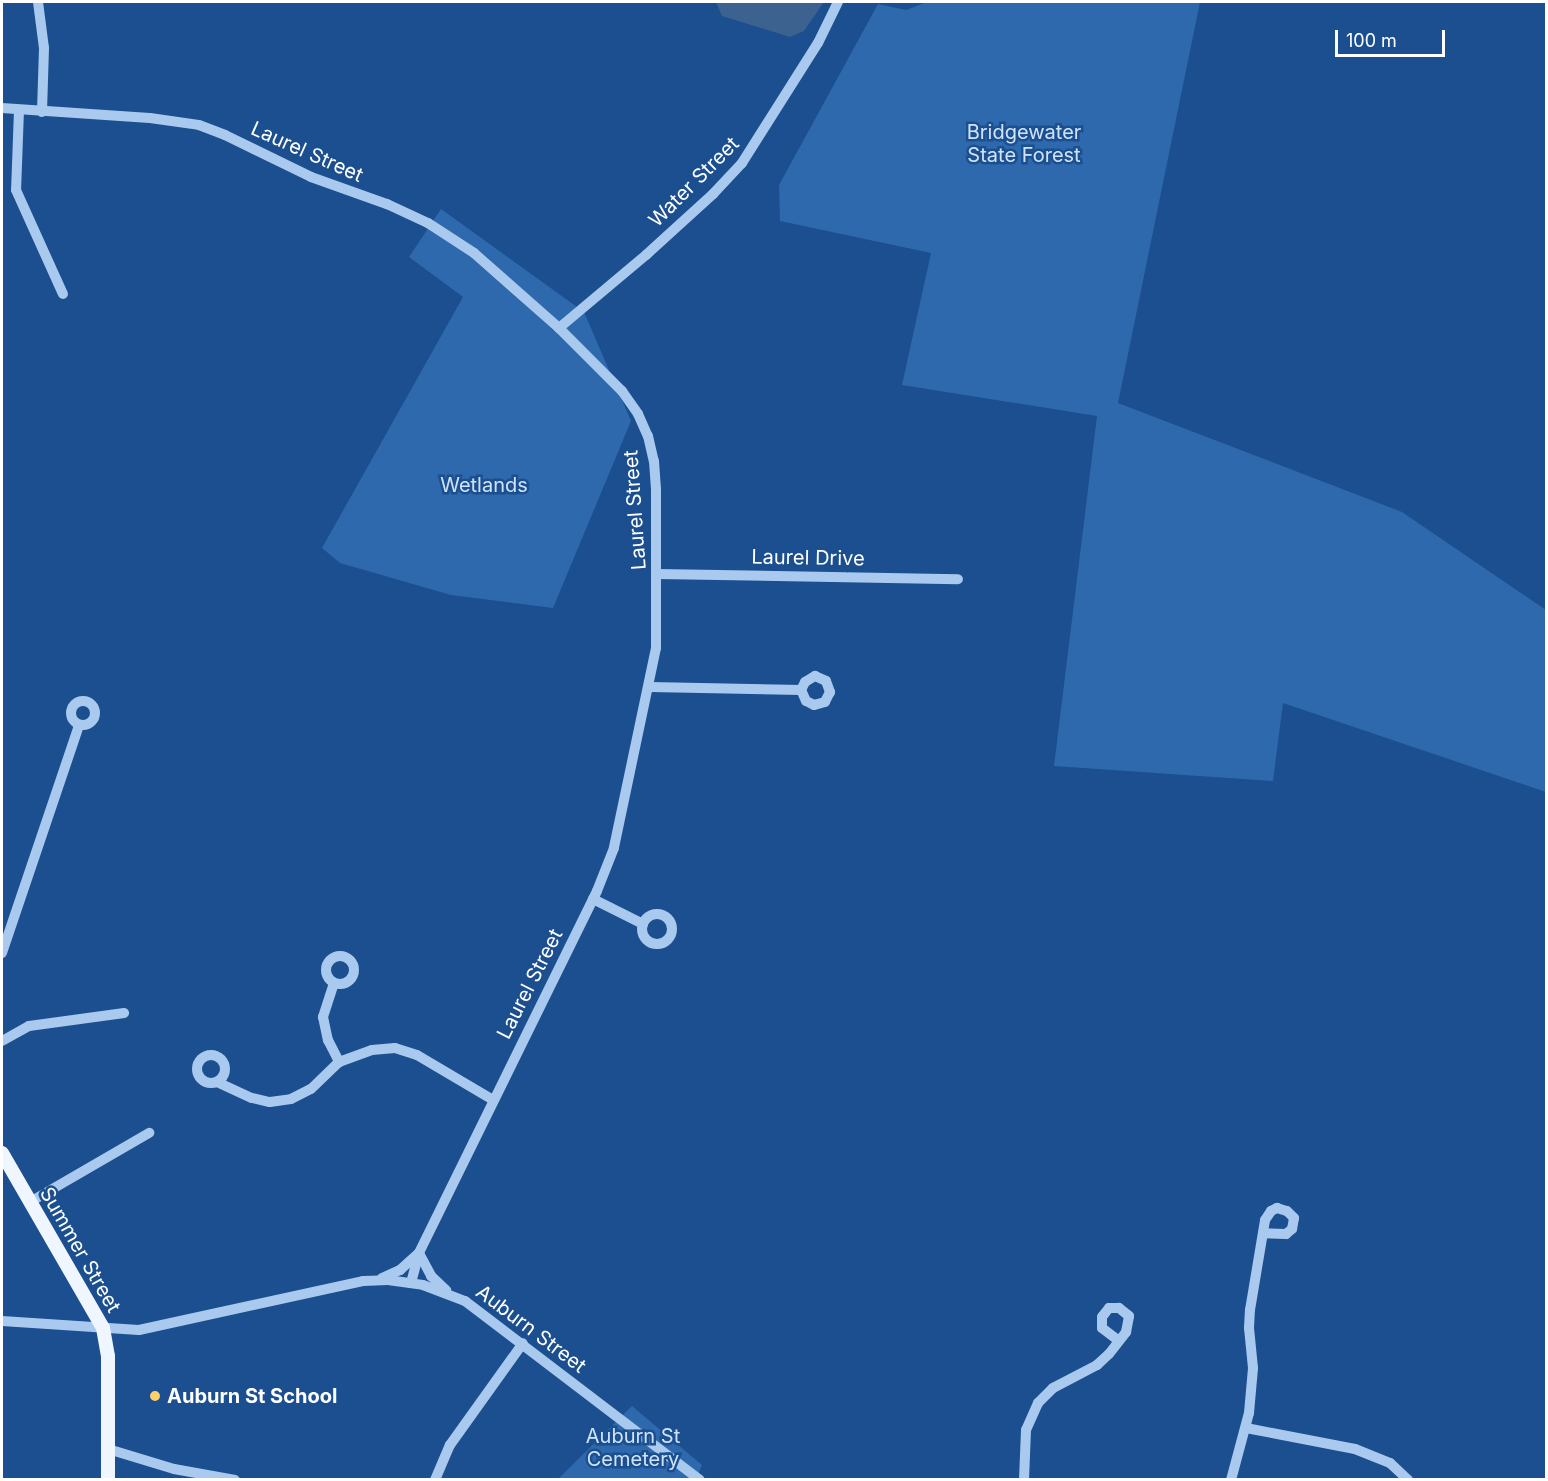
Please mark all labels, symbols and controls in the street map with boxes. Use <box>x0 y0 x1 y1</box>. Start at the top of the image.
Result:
scale bar <box>1338 18 1448 56</box>
text: 100 m <box>1346 30 1397 51</box>
street label: Laurel Street <box>247 117 367 187</box>
park label: Bridgewater State Forest <box>967 121 1081 168</box>
street label: Water Street <box>644 132 744 232</box>
street label: Laurel Street <box>619 449 651 571</box>
park label: Wetlands <box>440 473 528 497</box>
street label: Laurel Drive <box>751 545 865 571</box>
street label: Laurel Street <box>492 925 568 1043</box>
street label: Summer Street <box>34 1183 126 1317</box>
street label: Auburn Street <box>471 1280 591 1378</box>
place label: Auburn St School <box>167 1384 337 1408</box>
marker: Auburn St School <box>148 1389 162 1403</box>
park label: Auburn St Cemetery <box>586 1425 680 1472</box>

